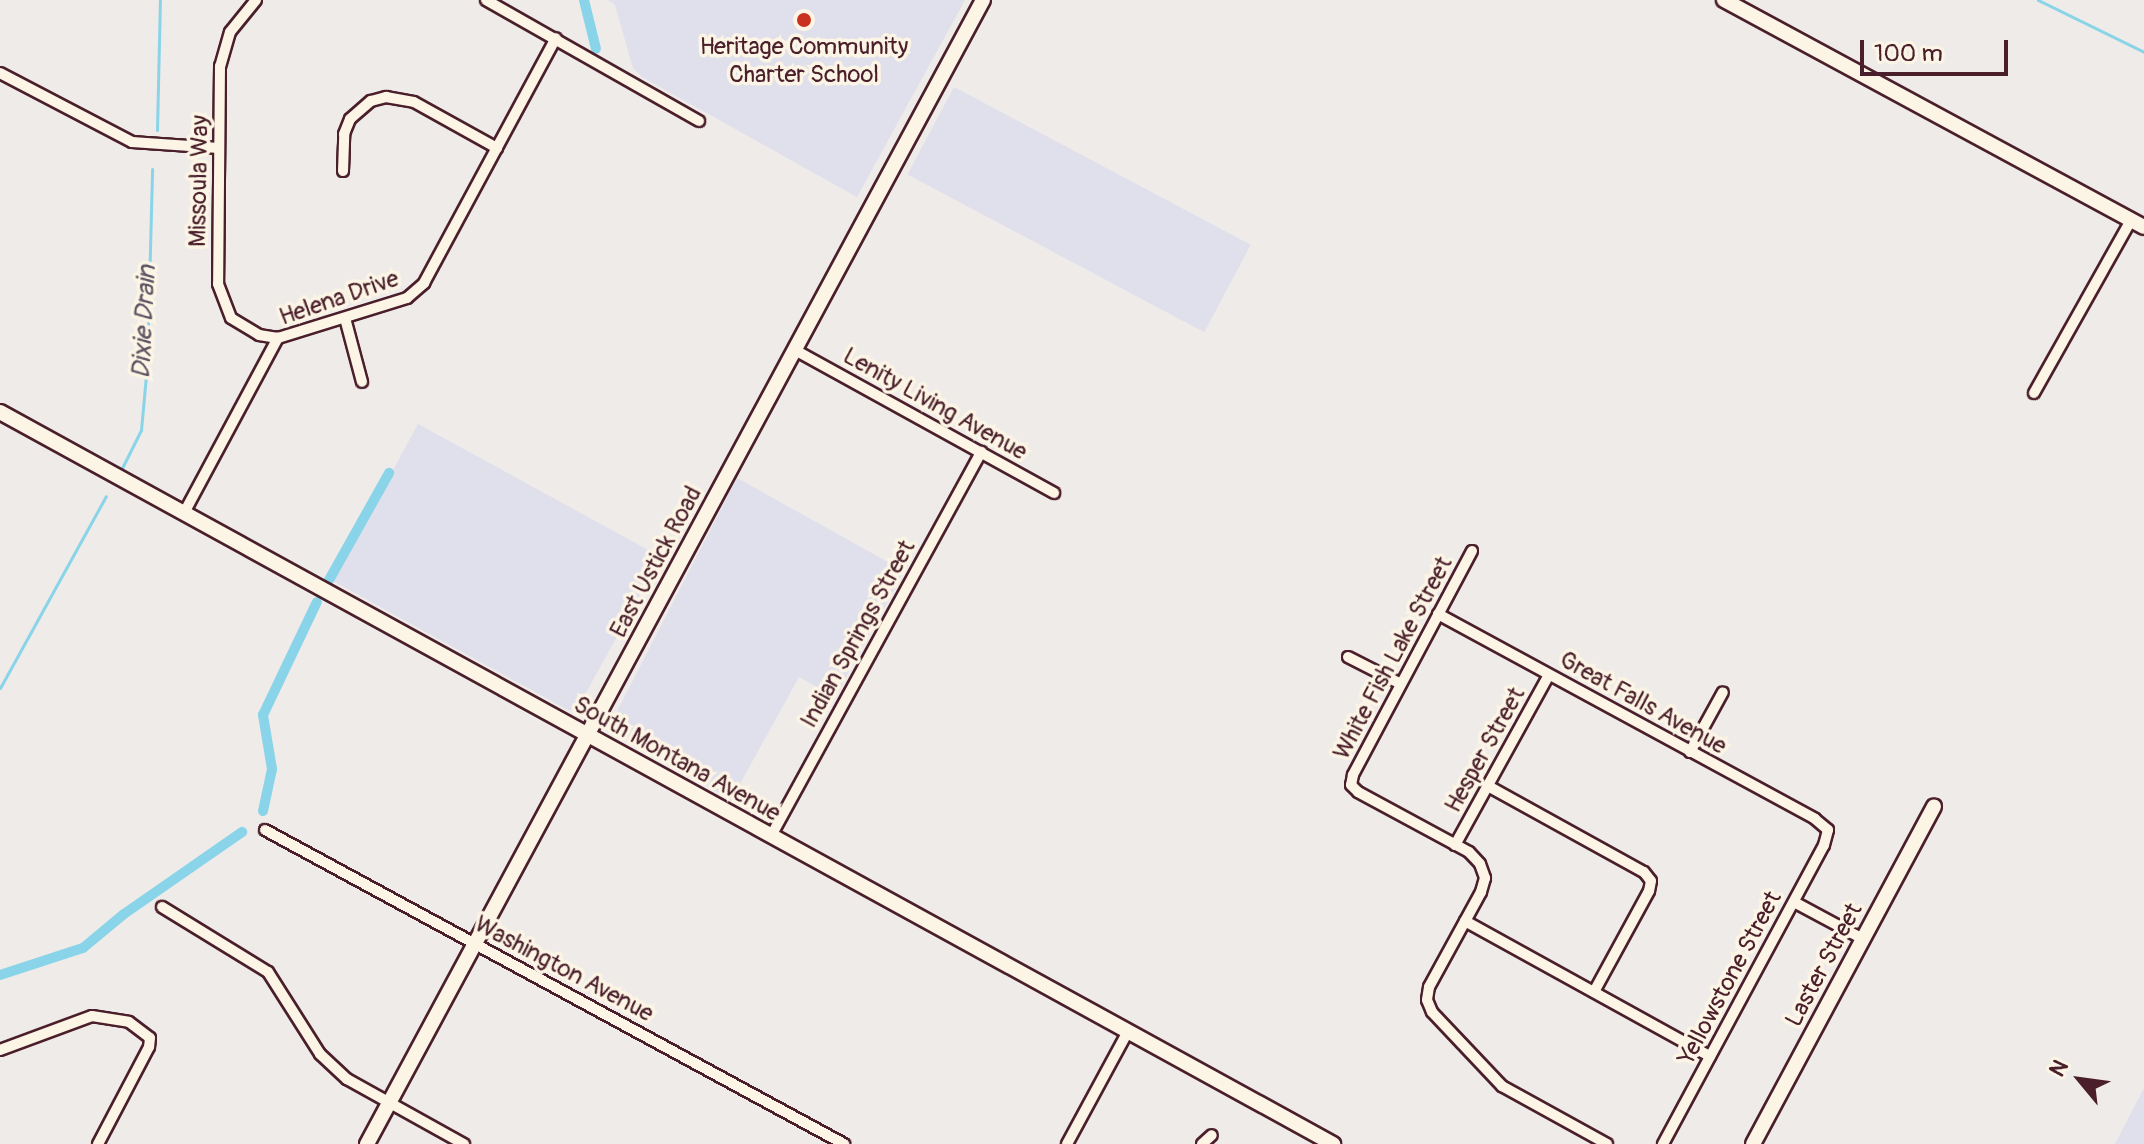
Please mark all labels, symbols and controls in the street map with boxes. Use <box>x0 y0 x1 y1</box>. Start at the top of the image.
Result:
marker: Heritage Community Charter School <box>795 11 813 29</box>
scale bar <box>1864 24 2012 74</box>
place label: Heritage Community Charter School <box>700 33 908 89</box>
text: 100 m <box>1874 39 1943 68</box>
street label: Missoula Way <box>183 115 215 247</box>
water label: Dixie Drain <box>126 264 164 380</box>
street label: Helena Drive <box>276 264 402 332</box>
street label: Lenity Living Avenue <box>838 342 1032 466</box>
street label: East Ustick Road <box>604 482 708 642</box>
street label: Indian Springs Street <box>794 535 922 733</box>
street label: White Fish Lake Street <box>1327 552 1459 764</box>
street label: Great Falls Avenue <box>1554 645 1732 761</box>
street label: Hesper Street <box>1439 682 1531 818</box>
street label: South Montana Avenue <box>568 690 786 828</box>
street label: Yellowstone Street <box>1672 886 1788 1070</box>
street label: Laster Street <box>1779 898 1869 1032</box>
street label: Washington Avenue <box>470 910 658 1028</box>
north arrow <box>2040 1040 2120 1120</box>
text: N <box>2043 1055 2075 1082</box>

